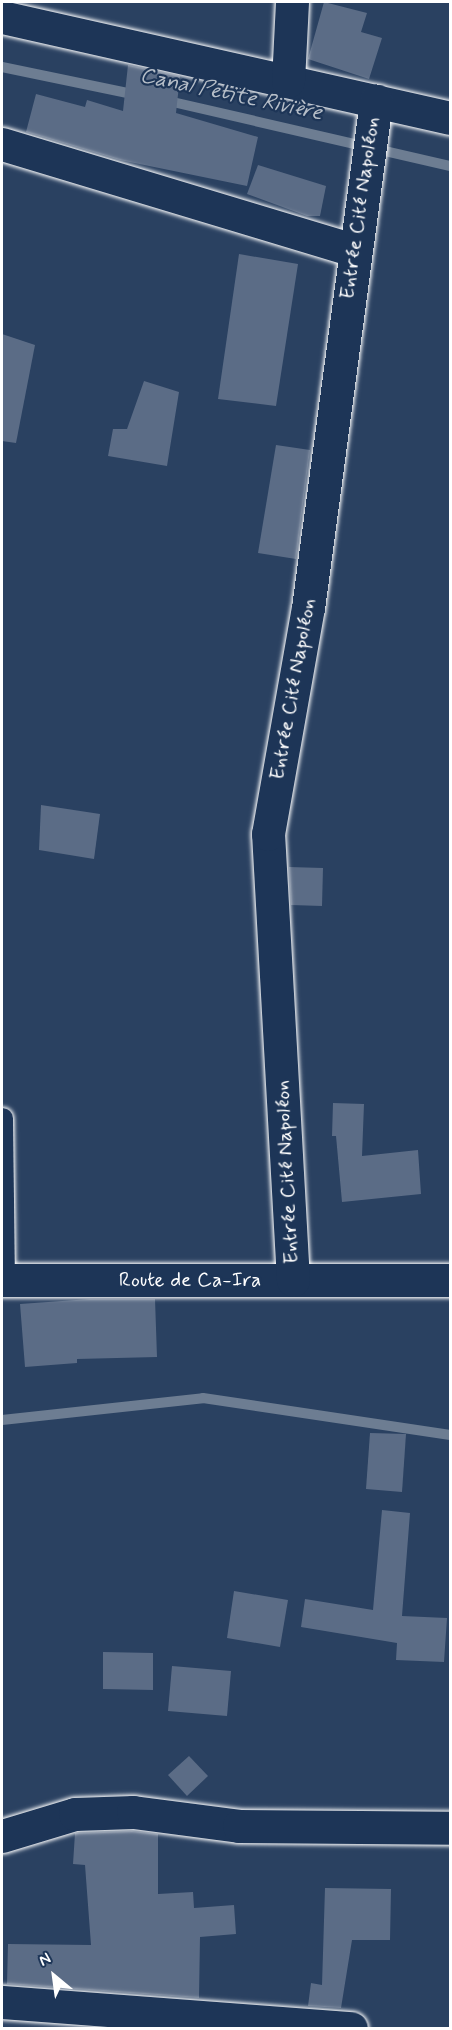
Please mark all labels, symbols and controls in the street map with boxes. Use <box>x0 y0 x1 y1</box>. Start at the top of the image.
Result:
water label: Canal Petite Rivière <box>137 63 325 127</box>
street label: Entrée Cité Napoléon <box>335 115 385 301</box>
street label: Entrée Cité Napoléon <box>265 596 321 782</box>
street label: Entrée Cité Napoléon <box>270 1079 304 1265</box>
street label: Route de Ca-Ira <box>119 1267 261 1293</box>
north arrow <box>24 1946 84 2006</box>
text: N <box>35 1948 55 1972</box>

